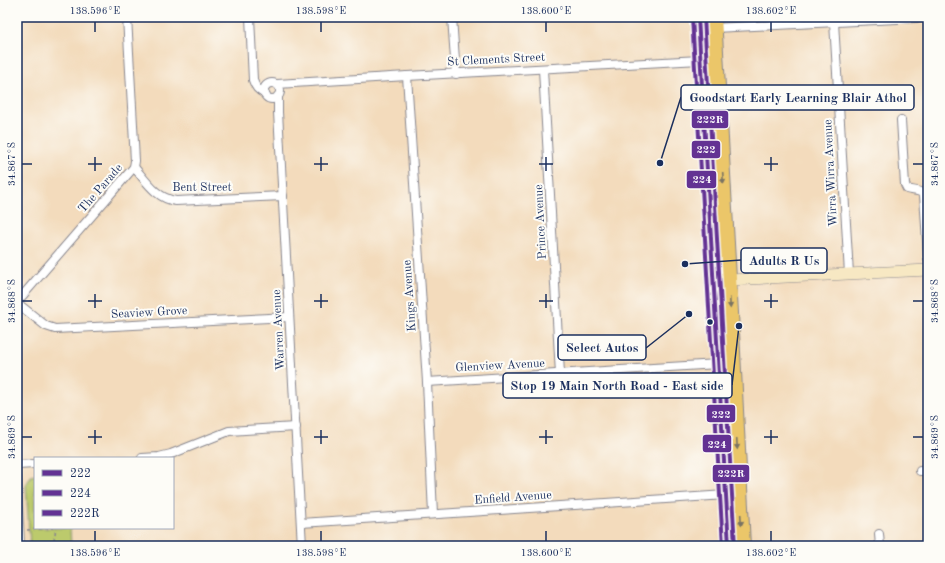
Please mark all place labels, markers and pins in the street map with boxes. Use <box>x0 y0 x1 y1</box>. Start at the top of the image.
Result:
callout: Goodstart Early Learning Blair Athol <box>681 85 914 110</box>
callout: Adults R Us <box>741 248 827 273</box>
unlabelled marker <box>705 317 715 327</box>
callout: Select Autos <box>558 335 646 360</box>
callout: Stop 19 Main North Road - East side <box>503 373 732 398</box>

